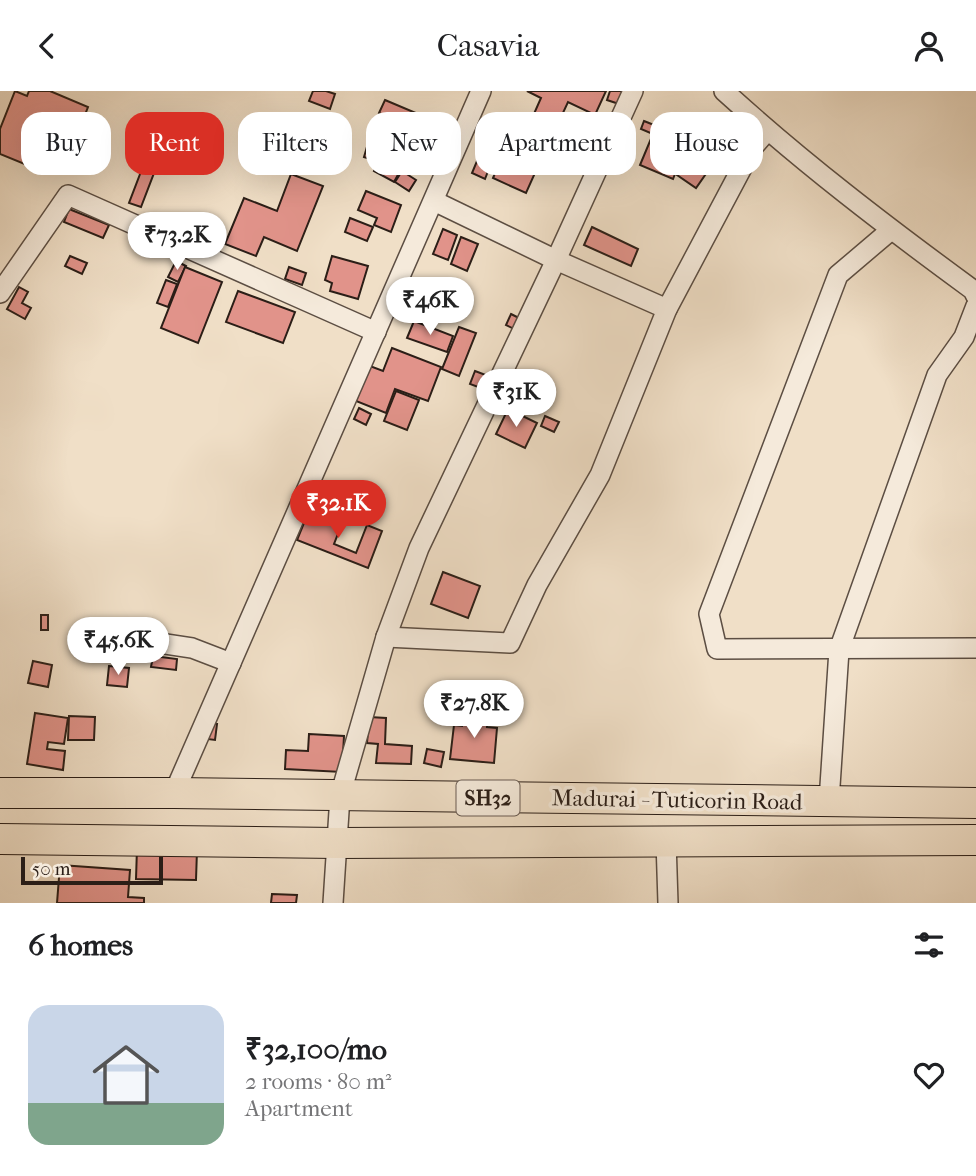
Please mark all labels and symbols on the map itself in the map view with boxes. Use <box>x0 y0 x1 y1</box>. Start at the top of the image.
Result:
pin: ₹73.2K <box>120 213 234 272</box>
pin: ₹46K <box>389 278 471 337</box>
pin: ₹31K <box>475 369 557 429</box>
pin: ₹32.1K <box>281 481 395 540</box>
pin: ₹45.6K <box>61 617 175 677</box>
pin: ₹27.8K <box>417 681 531 740</box>
road number: SH32 <box>456 781 520 815</box>
street label: Madurai - Tuticorin Road <box>551 784 803 816</box>
scale bar <box>21 854 163 886</box>

